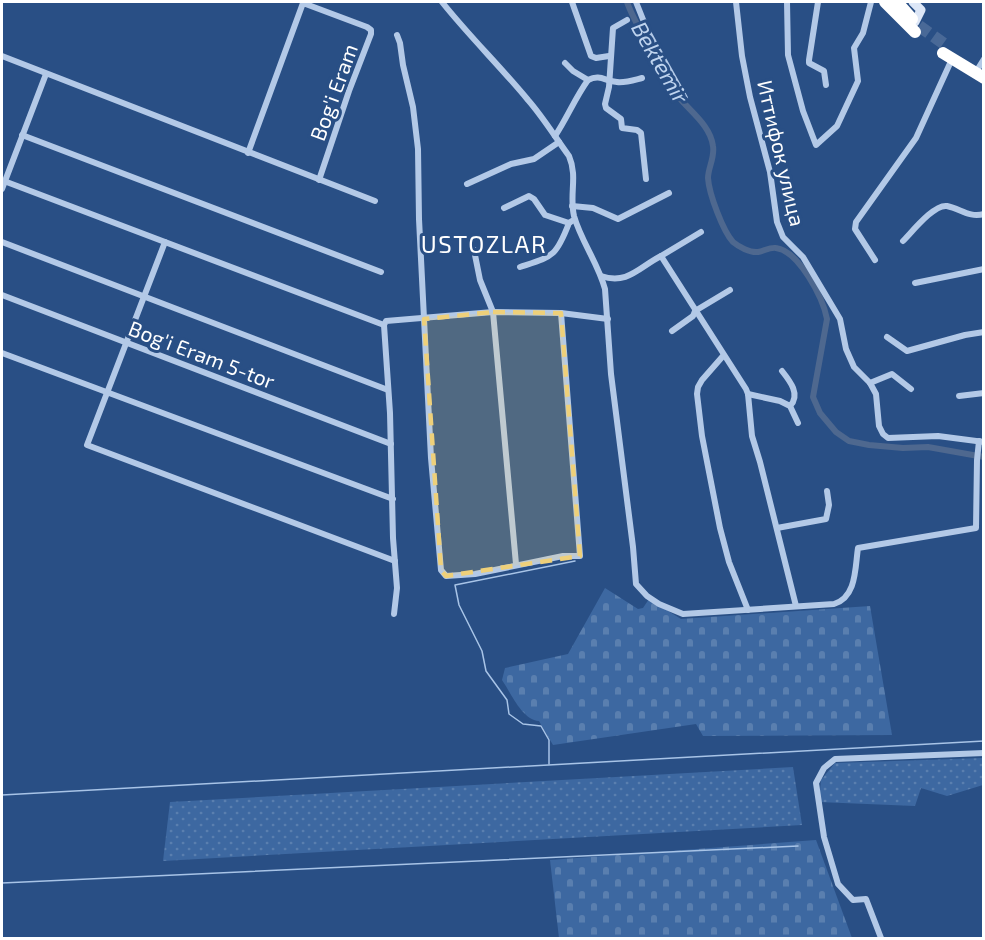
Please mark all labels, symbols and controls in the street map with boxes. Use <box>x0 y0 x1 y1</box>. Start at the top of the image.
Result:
water label: Bektemir <box>627 16 695 109</box>
street label: Bog'i Eram <box>304 40 362 144</box>
street label: Иттифок улица <box>752 78 811 229</box>
district label: USTOZLAR <box>421 229 547 258</box>
street label: Bog'i Eram 5-tor <box>125 315 279 394</box>

